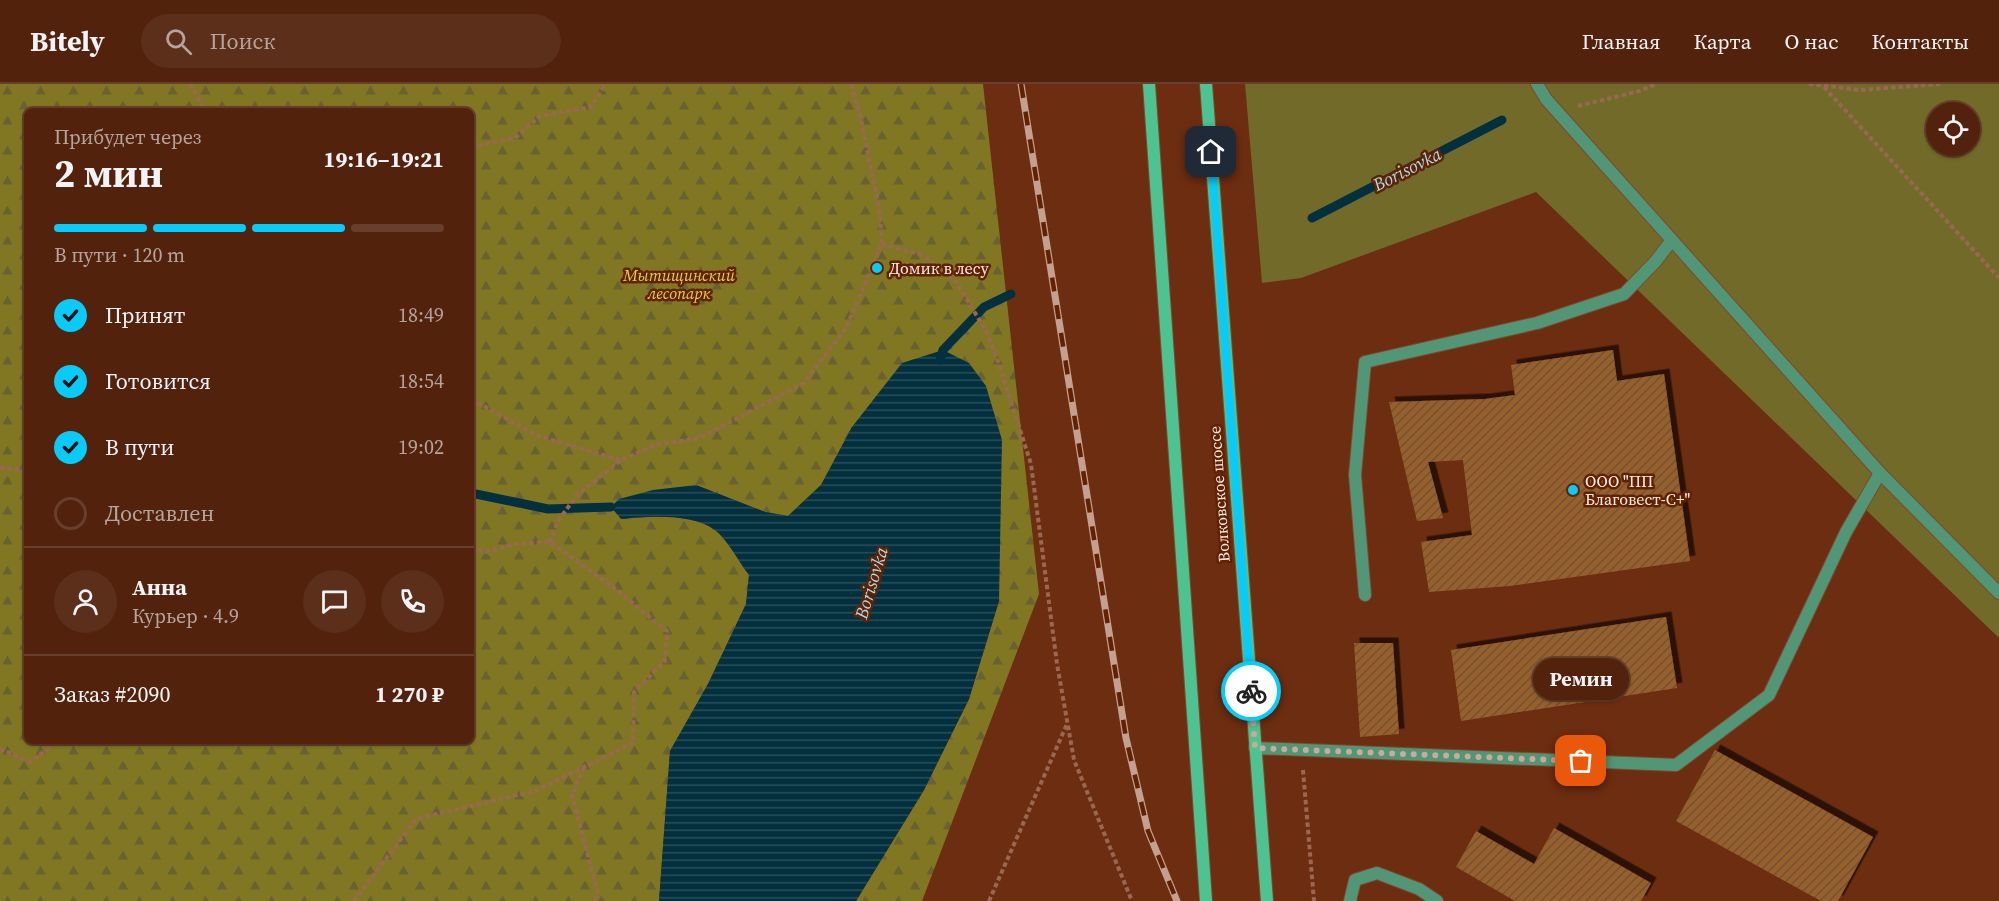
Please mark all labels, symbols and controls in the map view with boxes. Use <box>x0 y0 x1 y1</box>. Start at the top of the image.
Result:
search box <box>141 14 561 68</box>
text: Bitely <box>30 22 105 60</box>
icon: search <box>162 25 195 58</box>
text: Поиск <box>210 26 275 56</box>
text: Главная <box>1582 27 1660 56</box>
text: Карта <box>1693 27 1751 56</box>
text: О нас <box>1784 27 1838 56</box>
text: Контакты <box>1871 27 1969 56</box>
map controls <box>1926 102 1980 156</box>
button: locate <box>1926 102 1980 156</box>
text: Прибудет через <box>54 123 201 151</box>
pin <box>1185 126 1236 177</box>
icon: home <box>1194 135 1227 168</box>
water label: Borisovka <box>1367 141 1446 197</box>
text: 19:16–19:21 <box>324 144 444 174</box>
text: 2 мин <box>54 147 163 200</box>
text: В пути · 120 m <box>54 241 185 269</box>
place label: Домик в лесу <box>889 257 989 279</box>
marker: Домик в лесу <box>870 261 884 275</box>
park label: Мытищинский лесопарк <box>622 264 736 304</box>
icon: check <box>54 299 87 332</box>
text: Принят <box>105 300 185 330</box>
text: 18:49 <box>398 301 444 329</box>
icon: check <box>54 365 87 398</box>
text: Готовится <box>105 366 211 396</box>
text: 18:54 <box>398 367 444 395</box>
street label: Волковское шоссе <box>1203 425 1235 563</box>
icon: check <box>54 431 87 464</box>
text: В пути <box>105 432 174 462</box>
text: 19:02 <box>398 433 444 461</box>
place label: ООО "ПП Благовест-С+" <box>1585 470 1690 510</box>
marker: ООО "ПП Благовест-С+" <box>1566 483 1580 497</box>
text: Доставлен <box>105 498 215 528</box>
water label: Borisovka <box>848 543 894 623</box>
button: person <box>54 570 117 633</box>
button: chat <box>303 570 366 633</box>
button: phone <box>381 570 444 633</box>
text: Анна <box>132 572 187 602</box>
text: Курьер · 4.9 <box>132 602 239 630</box>
callout: Ремин <box>1533 659 1629 701</box>
courier <box>1221 661 1281 721</box>
text: Ремин <box>1549 665 1613 693</box>
icon: bike <box>1235 675 1268 708</box>
text: Заказ #2090 <box>54 679 170 709</box>
text: 1 270 ₽ <box>375 679 444 709</box>
pin <box>1555 735 1606 786</box>
icon: bag <box>1564 744 1597 777</box>

